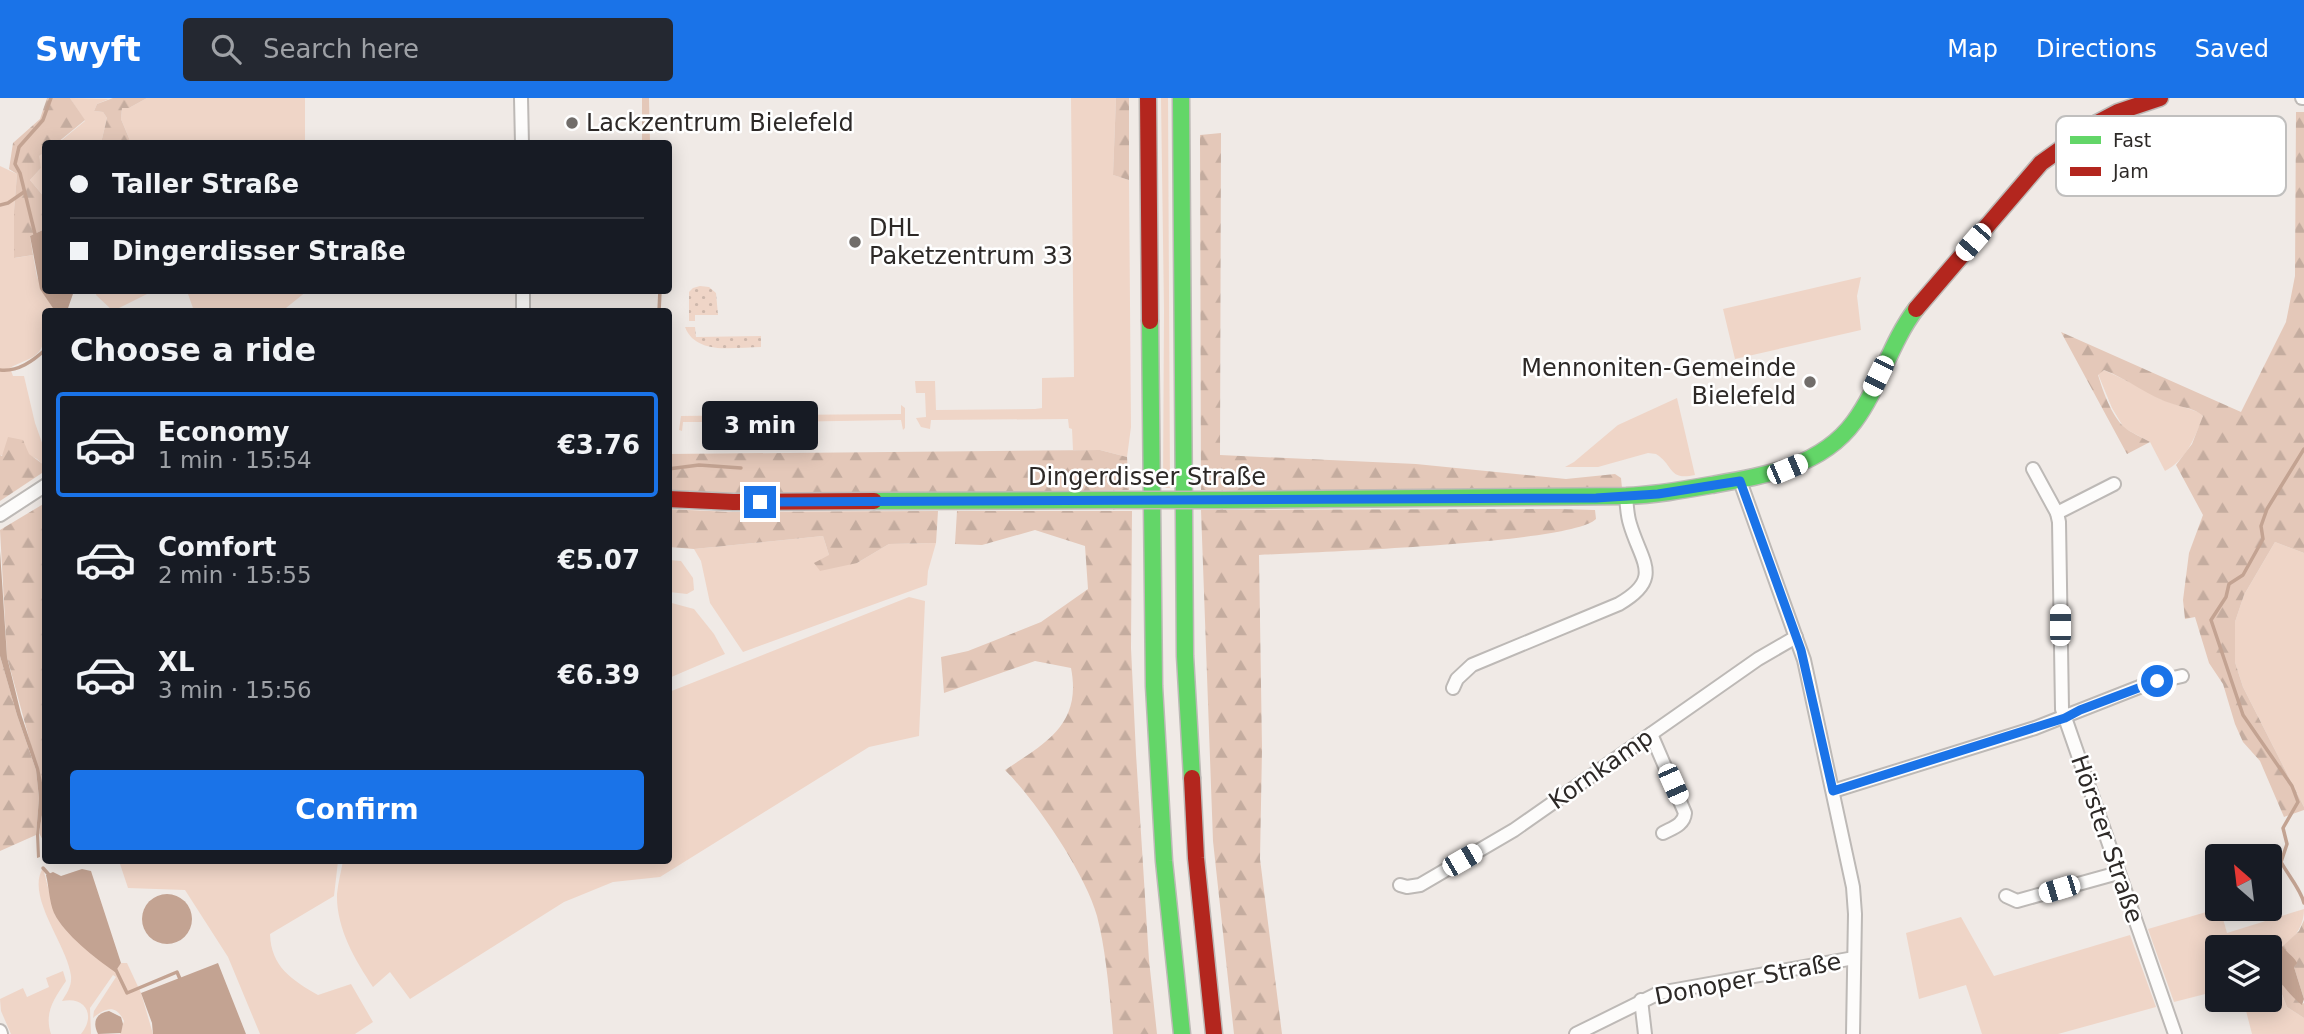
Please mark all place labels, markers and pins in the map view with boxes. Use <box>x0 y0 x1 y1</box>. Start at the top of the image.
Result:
place label: Lackzentrum Bielefeld <box>586 109 854 137</box>
marker: Lackzentrum Bielefeld <box>564 115 580 131</box>
place label: DHL Paketzentrum 33 <box>869 214 1073 270</box>
marker: DHL Paketzentrum 33 <box>847 234 863 250</box>
place label: Mennoniten-Gemeinde Bielefeld <box>1521 354 1796 410</box>
marker: Mennoniten-Gemeinde Bielefeld <box>1802 374 1818 390</box>

